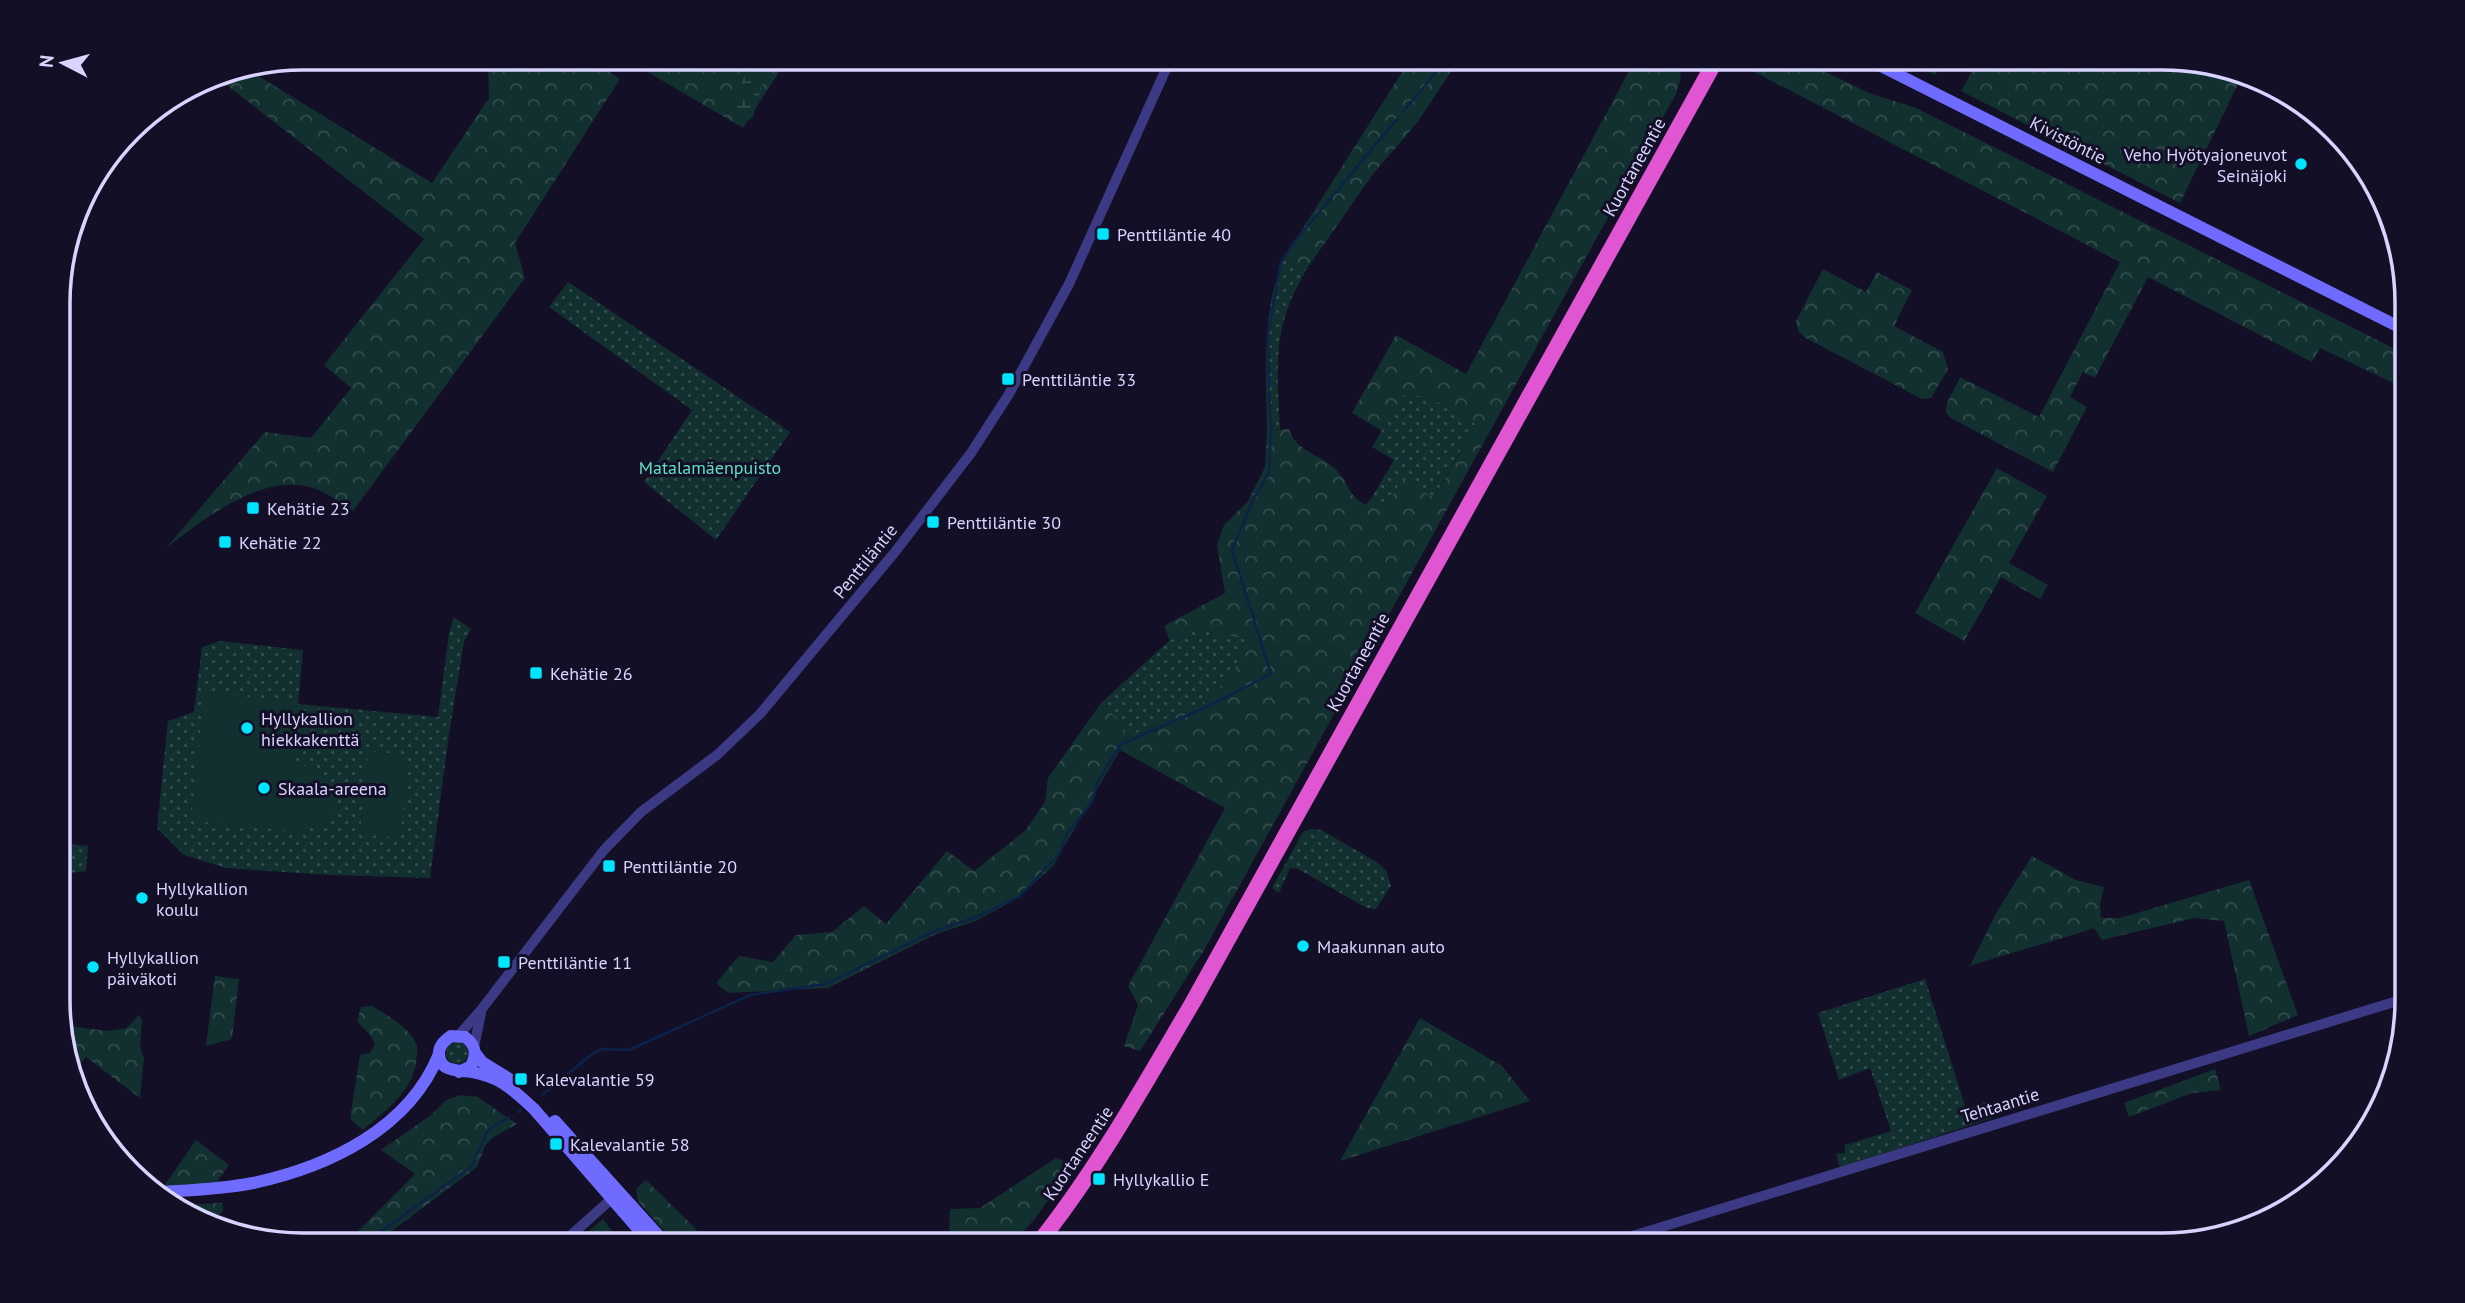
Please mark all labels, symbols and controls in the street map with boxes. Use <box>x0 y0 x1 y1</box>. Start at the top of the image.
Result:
north arrow <box>28 28 98 98</box>
text: N <box>34 54 59 69</box>
street label: Kivistöntie <box>2026 111 2110 169</box>
street label: Kuortaneentie <box>1597 114 1671 220</box>
place label: Veho Hyötyajoneuvot Seinäjoki <box>2123 143 2287 187</box>
marker: Veho Hyötyajoneuvot Seinäjoki <box>2293 156 2309 172</box>
place label: Penttiläntie 40 <box>1117 223 1231 246</box>
marker: Penttiläntie 40 <box>1095 226 1111 242</box>
place label: Penttiläntie 33 <box>1022 368 1136 391</box>
marker: Penttiläntie 33 <box>1000 371 1016 387</box>
park label: Matalamäenpuisto <box>639 456 781 479</box>
place label: Kehätie 23 <box>267 497 350 520</box>
marker: Kehätie 23 <box>245 500 261 516</box>
place label: Penttiläntie 30 <box>947 511 1061 534</box>
marker: Penttiläntie 30 <box>925 514 941 530</box>
street label: Penttiläntie <box>828 519 902 603</box>
place label: Kehätie 22 <box>239 531 322 554</box>
marker: Kehätie 22 <box>217 534 233 550</box>
street label: Kuortaneentie <box>1321 609 1395 715</box>
place label: Kehätie 26 <box>550 662 633 685</box>
marker: Kehätie 26 <box>528 665 544 681</box>
place label: Hyllykallion hiekkakenttä <box>261 707 360 751</box>
marker: Hyllykallion hiekkakenttä <box>239 720 255 736</box>
place label: Skaala-areena <box>278 777 387 800</box>
marker: Skaala-areena <box>256 780 272 796</box>
place label: Penttiläntie 20 <box>623 855 737 878</box>
marker: Penttiläntie 20 <box>601 858 617 874</box>
place label: Hyllykallion koulu <box>156 877 248 921</box>
marker: Hyllykallion koulu <box>134 890 150 906</box>
place label: Maakunnan auto <box>1317 935 1445 958</box>
marker: Maakunnan auto <box>1295 938 1311 954</box>
place label: Hyllykallion päiväkoti <box>107 946 199 990</box>
place label: Penttiläntie 11 <box>518 951 632 974</box>
marker: Penttiläntie 11 <box>496 954 512 970</box>
marker: Hyllykallion päiväkoti <box>85 959 101 975</box>
place label: Kalevalantie 59 <box>535 1068 655 1091</box>
marker: Kalevalantie 59 <box>513 1071 529 1087</box>
street label: Tehtaantie <box>1958 1082 2042 1128</box>
street label: Kuortaneentie <box>1038 1101 1118 1205</box>
place label: Kalevalantie 58 <box>570 1133 690 1156</box>
marker: Kalevalantie 58 <box>548 1136 564 1152</box>
place label: Hyllykallio E <box>1113 1168 1209 1191</box>
marker: Hyllykallio E <box>1091 1171 1107 1187</box>

